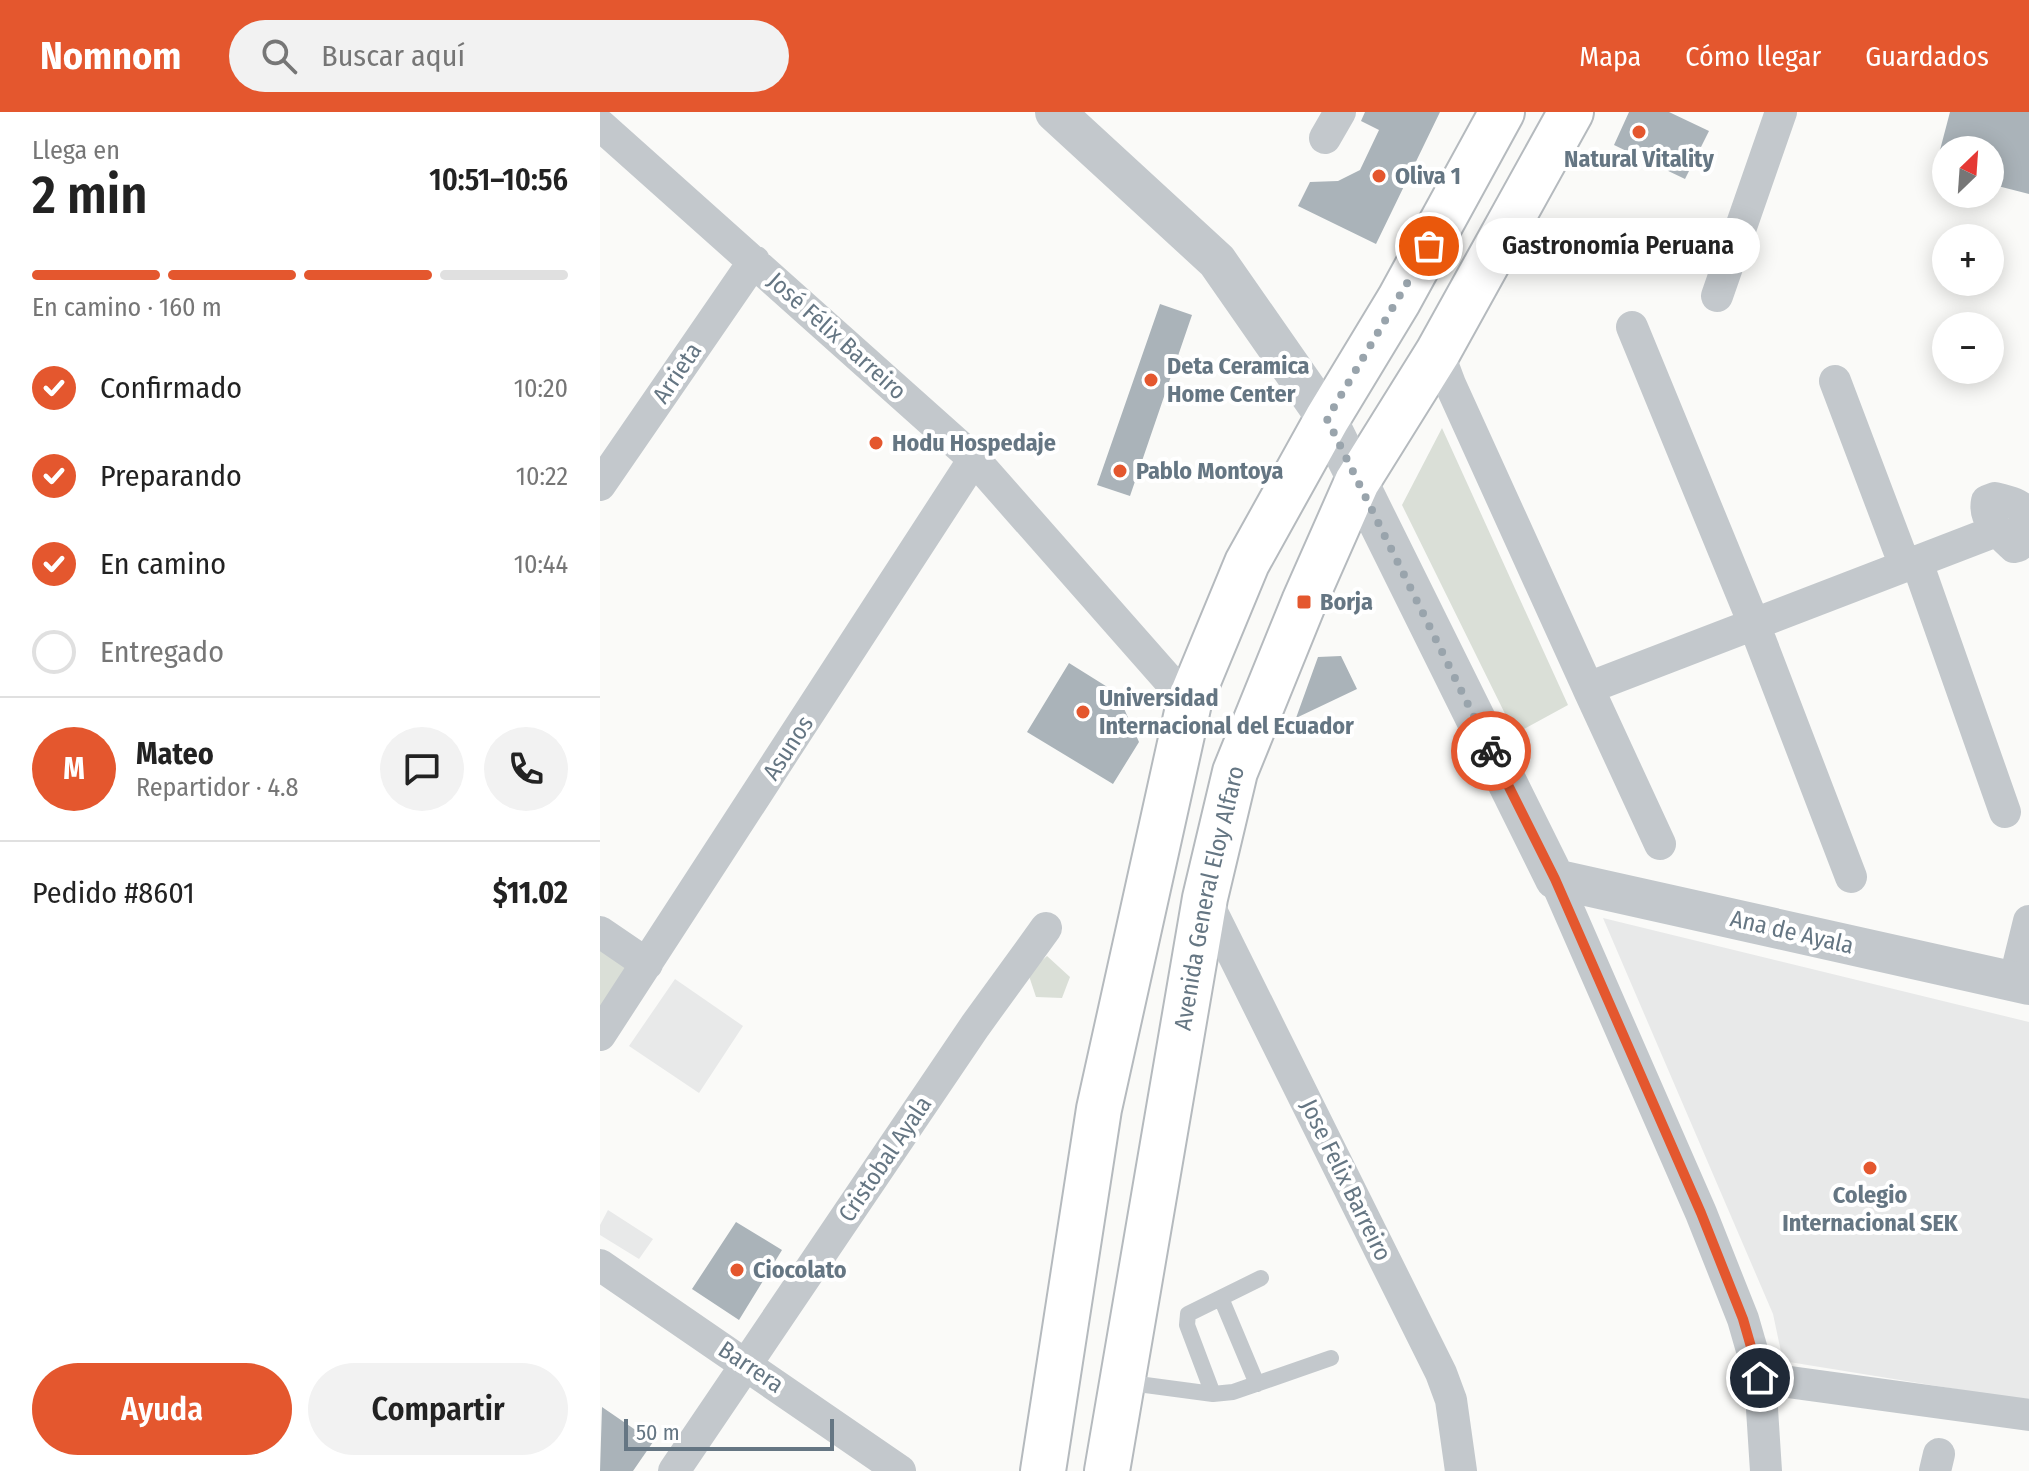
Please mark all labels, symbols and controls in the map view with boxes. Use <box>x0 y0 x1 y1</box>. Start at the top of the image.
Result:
search box <box>229 20 789 92</box>
text: Nomnom <box>40 33 181 79</box>
icon: search <box>257 34 301 78</box>
text: Buscar aquí <box>321 38 465 74</box>
text: Mapa <box>1579 40 1641 73</box>
text: Cómo llegar <box>1685 40 1821 73</box>
text: Guardados <box>1865 40 1989 73</box>
marker: Natural Vitality <box>1630 123 1648 141</box>
text: Llega en <box>32 135 120 166</box>
north arrow <box>1932 136 2004 208</box>
map controls <box>1932 136 2004 384</box>
place label: Natural Vitality <box>1564 145 1714 173</box>
text: 10:51–10:56 <box>429 162 568 198</box>
place label: Oliva 1 <box>1395 162 1461 190</box>
text: 2 min <box>32 164 148 227</box>
marker: Oliva 1 <box>1370 167 1388 185</box>
pin <box>1395 212 1463 280</box>
callout: Gastronomía Peruana <box>1477 218 1761 274</box>
icon: bag <box>1407 224 1451 268</box>
button: + <box>1932 224 2004 296</box>
text: Gastronomía Peruana <box>1502 230 1734 261</box>
street label: José Félix Barreiro <box>762 267 912 405</box>
text: En camino · 160 m <box>32 292 222 323</box>
button: − <box>1932 312 2004 384</box>
street label: Arrieta <box>647 338 707 408</box>
place label: Deta Ceramica Home Center <box>1167 352 1310 408</box>
icon: check <box>32 366 76 410</box>
text: Confirmado <box>100 370 242 406</box>
marker: Deta Ceramica Home Center <box>1142 371 1160 389</box>
text: 10:20 <box>514 373 568 404</box>
place label: Hodu Hospedaje <box>892 429 1056 457</box>
marker: Hodu Hospedaje <box>867 434 885 452</box>
icon: check <box>32 454 76 498</box>
place label: Pablo Montoya <box>1136 457 1283 485</box>
text: Preparando <box>100 458 242 494</box>
text: 10:22 <box>516 461 568 492</box>
marker: Pablo Montoya <box>1111 462 1129 480</box>
icon: check <box>32 542 76 586</box>
text: En camino <box>100 546 226 582</box>
text: 10:44 <box>514 549 568 580</box>
place label: Borja <box>1320 588 1373 616</box>
marker: Borja <box>1295 593 1313 611</box>
text: Entregado <box>100 634 224 670</box>
place label: Universidad Internacional del Ecuador <box>1099 684 1354 740</box>
marker: Universidad Internacional del Ecuador <box>1074 703 1092 721</box>
street label: Asunos <box>757 711 819 785</box>
courier <box>1451 711 1531 791</box>
button: chat <box>380 727 464 811</box>
button: phone <box>484 727 568 811</box>
icon: bike <box>1469 729 1513 773</box>
text: Mateo <box>136 736 214 772</box>
text: M <box>63 751 85 787</box>
street label: Avenida General Eloy Alfaro <box>1169 763 1250 1033</box>
text: Repartidor · 4.8 <box>136 772 299 803</box>
text: Pedido #8601 <box>32 875 195 911</box>
text: $11.02 <box>493 875 568 911</box>
street label: Ana de Ayala <box>1728 904 1856 960</box>
street label: Cristobal Ayala <box>833 1091 937 1227</box>
street label: Jose Felix Barreiro <box>1295 1095 1397 1265</box>
marker: Colegio Internacional SEK <box>1861 1159 1879 1177</box>
place label: Colegio Internacional SEK <box>1782 1181 1959 1237</box>
place label: Ciocolato <box>753 1256 847 1284</box>
marker: Ciocolato <box>728 1261 746 1279</box>
street label: Barrera <box>713 1335 789 1399</box>
pin <box>1726 1344 1794 1412</box>
icon: home <box>1738 1356 1782 1400</box>
button: Ayuda <box>32 1363 292 1455</box>
button: Compartir <box>308 1363 568 1455</box>
scale bar <box>624 1415 834 1451</box>
text: 50 m <box>636 1419 680 1446</box>

